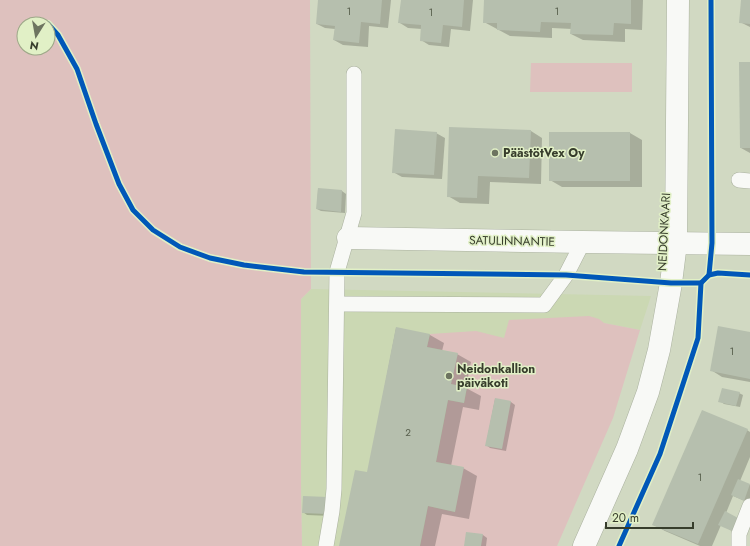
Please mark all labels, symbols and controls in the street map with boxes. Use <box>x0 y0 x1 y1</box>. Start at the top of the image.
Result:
house number: 1 <box>347 4 351 19</box>
house number: 1 <box>555 4 559 19</box>
house number: 1 <box>429 5 433 20</box>
north arrow <box>16 16 56 56</box>
text: N <box>28 37 40 55</box>
place label: PäästötVex Oy <box>503 144 585 162</box>
marker: PäästötVex Oy <box>490 148 500 158</box>
street label: NEIDONKAARI <box>653 192 675 272</box>
street label: SATULINNANTIE <box>469 231 555 251</box>
house number: 1 <box>730 344 734 359</box>
place label: Neidonkallion päiväkoti <box>457 360 535 392</box>
marker: Neidonkallion päiväkoti <box>444 371 454 381</box>
house number: 2 <box>405 425 411 440</box>
house number: 1 <box>698 470 702 485</box>
scale bar <box>606 504 693 530</box>
text: 20 m <box>612 509 639 527</box>

